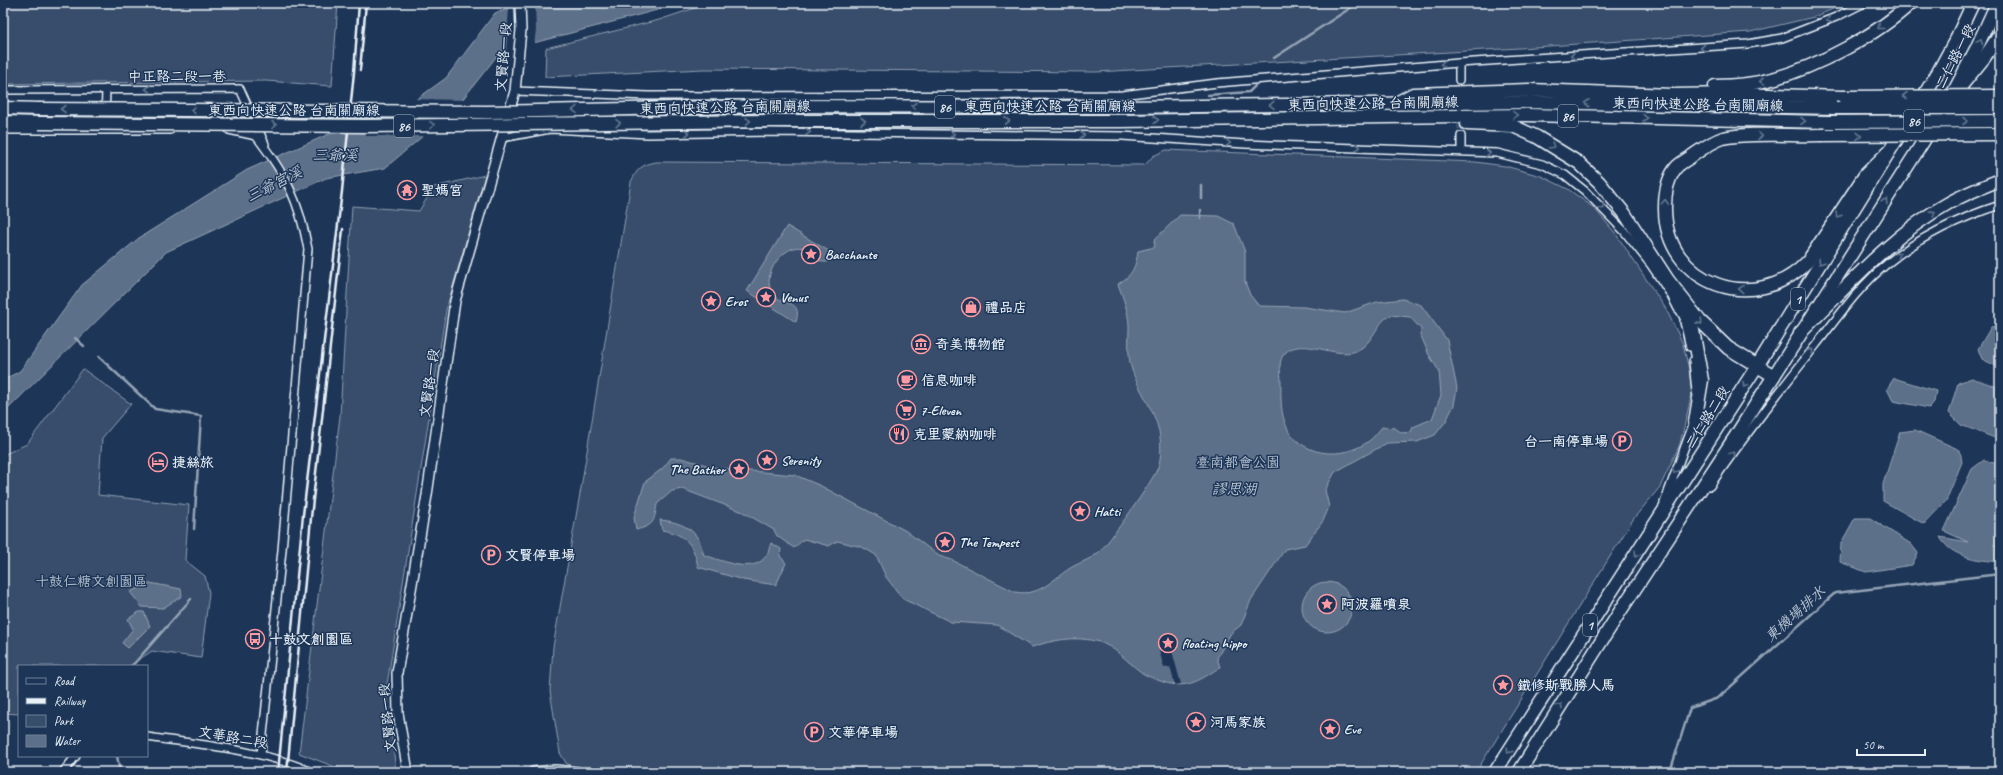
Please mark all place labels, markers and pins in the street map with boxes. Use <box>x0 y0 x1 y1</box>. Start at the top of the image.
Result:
temple icon: 聖媽宮 <box>396 179 418 201</box>
place label: 聖媽宮 <box>421 182 463 199</box>
place icon: Bacchante <box>800 243 822 265</box>
place label: Bacchante <box>825 246 878 263</box>
place icon: Venus <box>755 286 777 308</box>
place label: Venus <box>780 289 810 306</box>
place icon: Eros <box>700 290 722 312</box>
place label: Eros <box>725 293 750 310</box>
shop icon: 禮品店 <box>960 296 982 318</box>
place label: 禮品店 <box>985 299 1027 316</box>
museum icon: 奇美博物館 <box>910 333 932 355</box>
place label: 奇美博物館 <box>935 336 1005 353</box>
cafe icon: 信息咖啡 <box>896 369 918 391</box>
place label: 信息咖啡 <box>921 372 977 389</box>
supermarket icon: 7-Eleven <box>895 399 917 421</box>
place label: 7-Eleven <box>920 402 963 419</box>
restaurant icon: 克里蒙納咖啡 <box>888 423 910 445</box>
place label: 克里蒙納咖啡 <box>913 426 997 443</box>
parking icon: 台一南停車場 <box>1611 430 1633 452</box>
place label: 台一南停車場 <box>1524 433 1608 450</box>
place icon: Serenity <box>756 449 778 471</box>
hotel icon: 捷絲旅 <box>147 451 169 473</box>
place label: Serenity <box>781 452 822 469</box>
place label: 捷絲旅 <box>172 454 214 471</box>
place icon: The Bather <box>728 458 750 480</box>
place label: The Bather <box>670 461 727 478</box>
place icon: Hatti <box>1069 500 1091 522</box>
place label: Hatti <box>1094 503 1123 520</box>
place icon: The Tempest <box>934 531 956 553</box>
place label: The Tempest <box>959 534 1021 551</box>
parking icon: 文賢停車場 <box>480 544 502 566</box>
place label: 文賢停車場 <box>505 547 575 564</box>
place icon: 阿波羅噴泉 <box>1316 593 1338 615</box>
place label: 阿波羅噴泉 <box>1341 596 1411 613</box>
bus stop icon: 十鼓文創園區 <box>244 628 266 650</box>
place label: 十鼓文創園區 <box>269 631 353 648</box>
place icon: floating hippo <box>1157 632 1179 654</box>
place label: floating hippo <box>1182 635 1248 652</box>
place icon: 鐵修斯戰勝人馬 <box>1492 674 1514 696</box>
place label: 鐵修斯戰勝人馬 <box>1517 677 1615 694</box>
place icon: 河馬家族 <box>1185 711 1207 733</box>
place label: 河馬家族 <box>1210 714 1266 731</box>
place icon: Eve <box>1319 718 1341 740</box>
parking icon: 文華停車場 <box>803 721 825 743</box>
place label: Eve <box>1344 721 1362 738</box>
place label: 文華停車場 <box>828 724 898 741</box>

